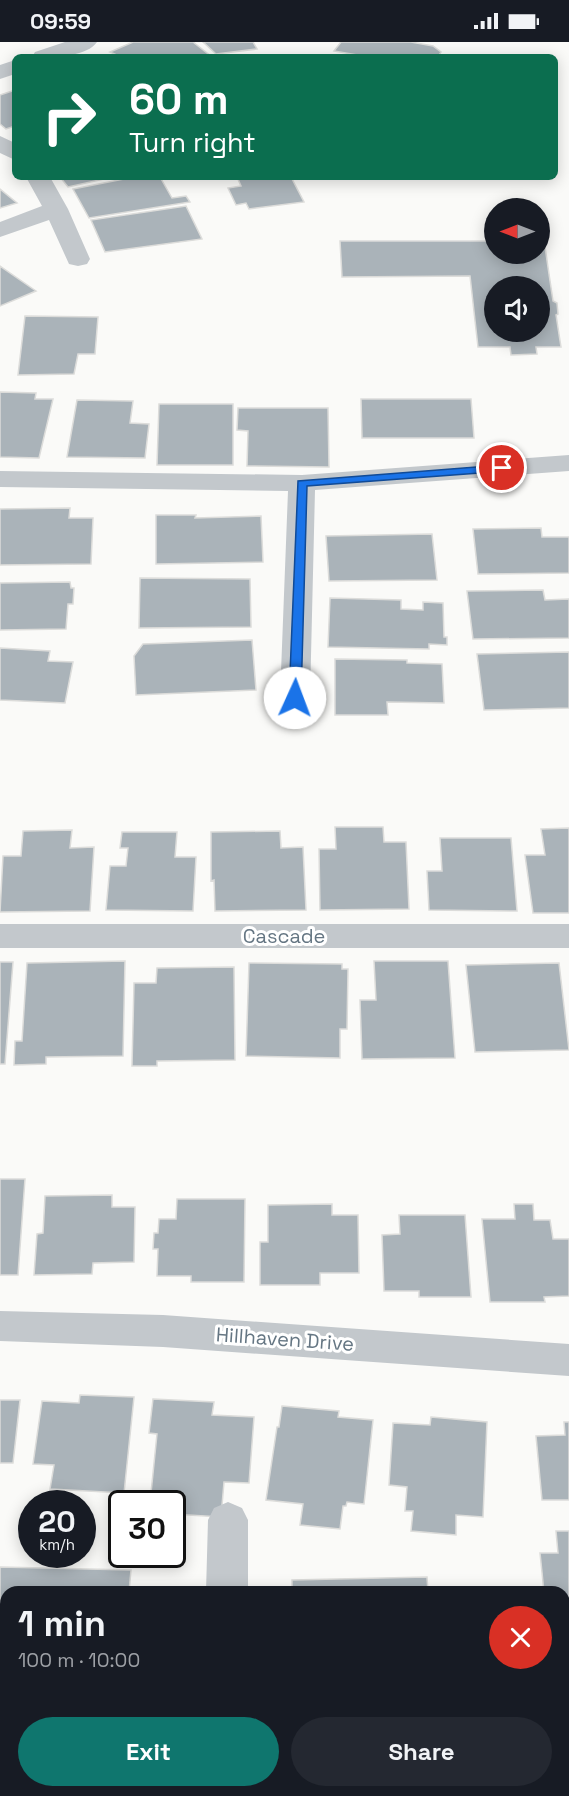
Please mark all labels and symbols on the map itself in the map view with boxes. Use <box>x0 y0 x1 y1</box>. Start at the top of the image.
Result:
north arrow <box>484 198 550 264</box>
pin <box>476 442 527 493</box>
position arrow <box>263 666 327 730</box>
street label: Cascade <box>243 923 325 949</box>
street label: Hillhaven Drive <box>215 1321 355 1357</box>
speed limit sign: 30 <box>108 1490 186 1568</box>

